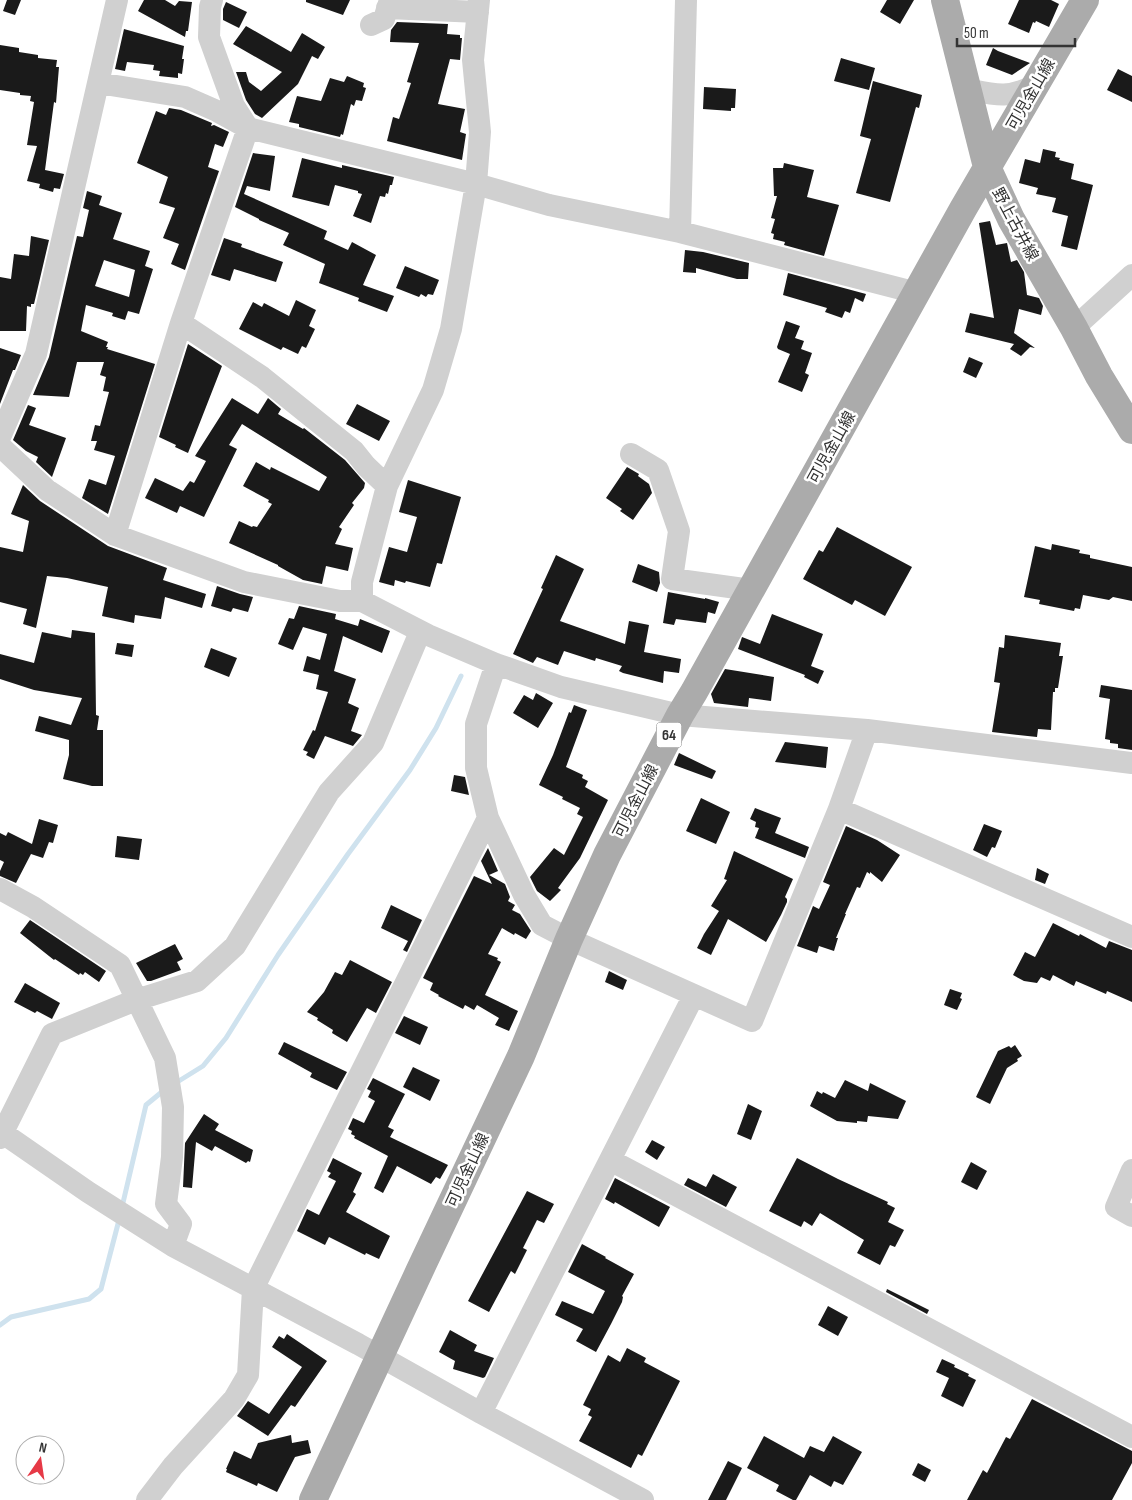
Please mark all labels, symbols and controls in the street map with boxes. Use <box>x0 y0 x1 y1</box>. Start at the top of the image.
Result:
scale bar <box>957 15 1074 47</box>
text: 50 m <box>964 24 989 43</box>
street label: 可児金山線 <box>1003 55 1060 134</box>
street label: 野上古井線 <box>988 185 1042 264</box>
street label: 可児金山線 <box>805 408 860 487</box>
road number: 64 <box>656 722 682 748</box>
street label: 可児金山線 <box>610 762 663 842</box>
street label: 可児金山線 <box>443 1130 494 1211</box>
north arrow <box>15 1435 65 1485</box>
text: N <box>37 1439 48 1457</box>

